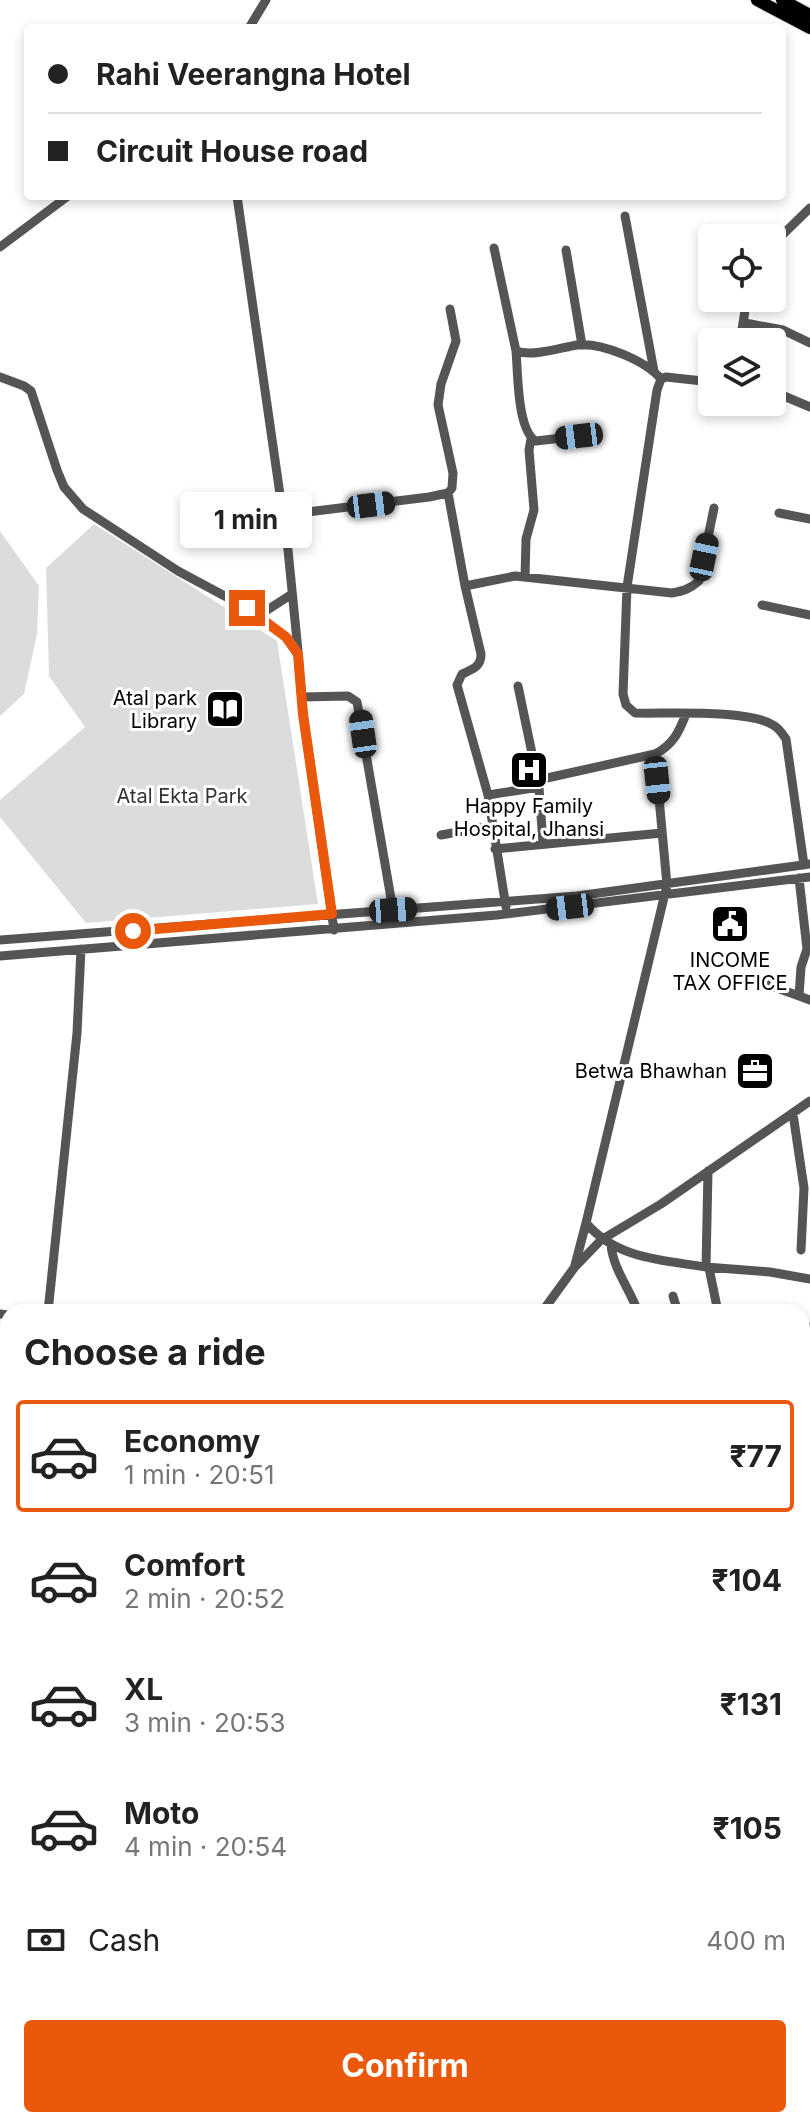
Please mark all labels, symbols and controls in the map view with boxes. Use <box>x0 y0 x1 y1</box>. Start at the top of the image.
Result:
text: Rahi Veerangna Hotel <box>96 56 411 92</box>
text: Circuit House road <box>96 133 368 169</box>
map controls <box>698 224 786 416</box>
button: locate <box>698 224 786 312</box>
button: layers <box>698 328 786 416</box>
car <box>554 421 604 451</box>
car <box>346 490 396 520</box>
callout: 1 min <box>181 492 313 548</box>
text: 1 min <box>214 504 278 535</box>
car <box>687 531 721 583</box>
route end <box>229 590 265 626</box>
place label: Atal park Library <box>113 686 197 733</box>
library icon: Atal park Library <box>204 688 246 730</box>
car <box>348 709 378 759</box>
hospital icon: Happy Family Hospital, Jhansi <box>508 749 550 791</box>
car <box>643 755 671 805</box>
park label: Atal Ekta Park <box>116 784 248 808</box>
place label: Happy Family Hospital, Jhansi <box>454 794 604 841</box>
car <box>545 892 595 922</box>
car <box>368 896 418 924</box>
public building icon: INCOME TAX OFFICE <box>709 903 751 945</box>
route start <box>115 913 151 949</box>
place label: INCOME TAX OFFICE <box>672 948 788 995</box>
office icon: Betwa Bhawhan <box>734 1050 776 1092</box>
place label: Betwa Bhawhan <box>575 1059 727 1083</box>
text: Choose a ride <box>24 1330 266 1374</box>
icon: car <box>28 1420 100 1492</box>
text: Economy <box>124 1423 260 1459</box>
text: ₹77 <box>729 1438 782 1474</box>
text: 1 min · 20:51 <box>124 1459 275 1490</box>
icon: car <box>28 1544 100 1616</box>
text: Comfort <box>124 1547 245 1583</box>
text: ₹104 <box>711 1562 782 1598</box>
text: 2 min · 20:52 <box>124 1583 285 1614</box>
icon: car <box>28 1668 100 1740</box>
text: XL <box>124 1671 163 1707</box>
text: ₹131 <box>720 1686 782 1722</box>
text: 3 min · 20:53 <box>124 1707 286 1738</box>
icon: car <box>28 1792 100 1864</box>
text: Moto <box>124 1795 199 1831</box>
text: ₹105 <box>713 1810 782 1846</box>
text: 4 min · 20:54 <box>124 1831 287 1862</box>
icon: cash <box>24 1918 68 1962</box>
text: Cash <box>88 1922 160 1958</box>
text: 400 m <box>706 1925 786 1956</box>
button: Confirm <box>24 2020 786 2112</box>

